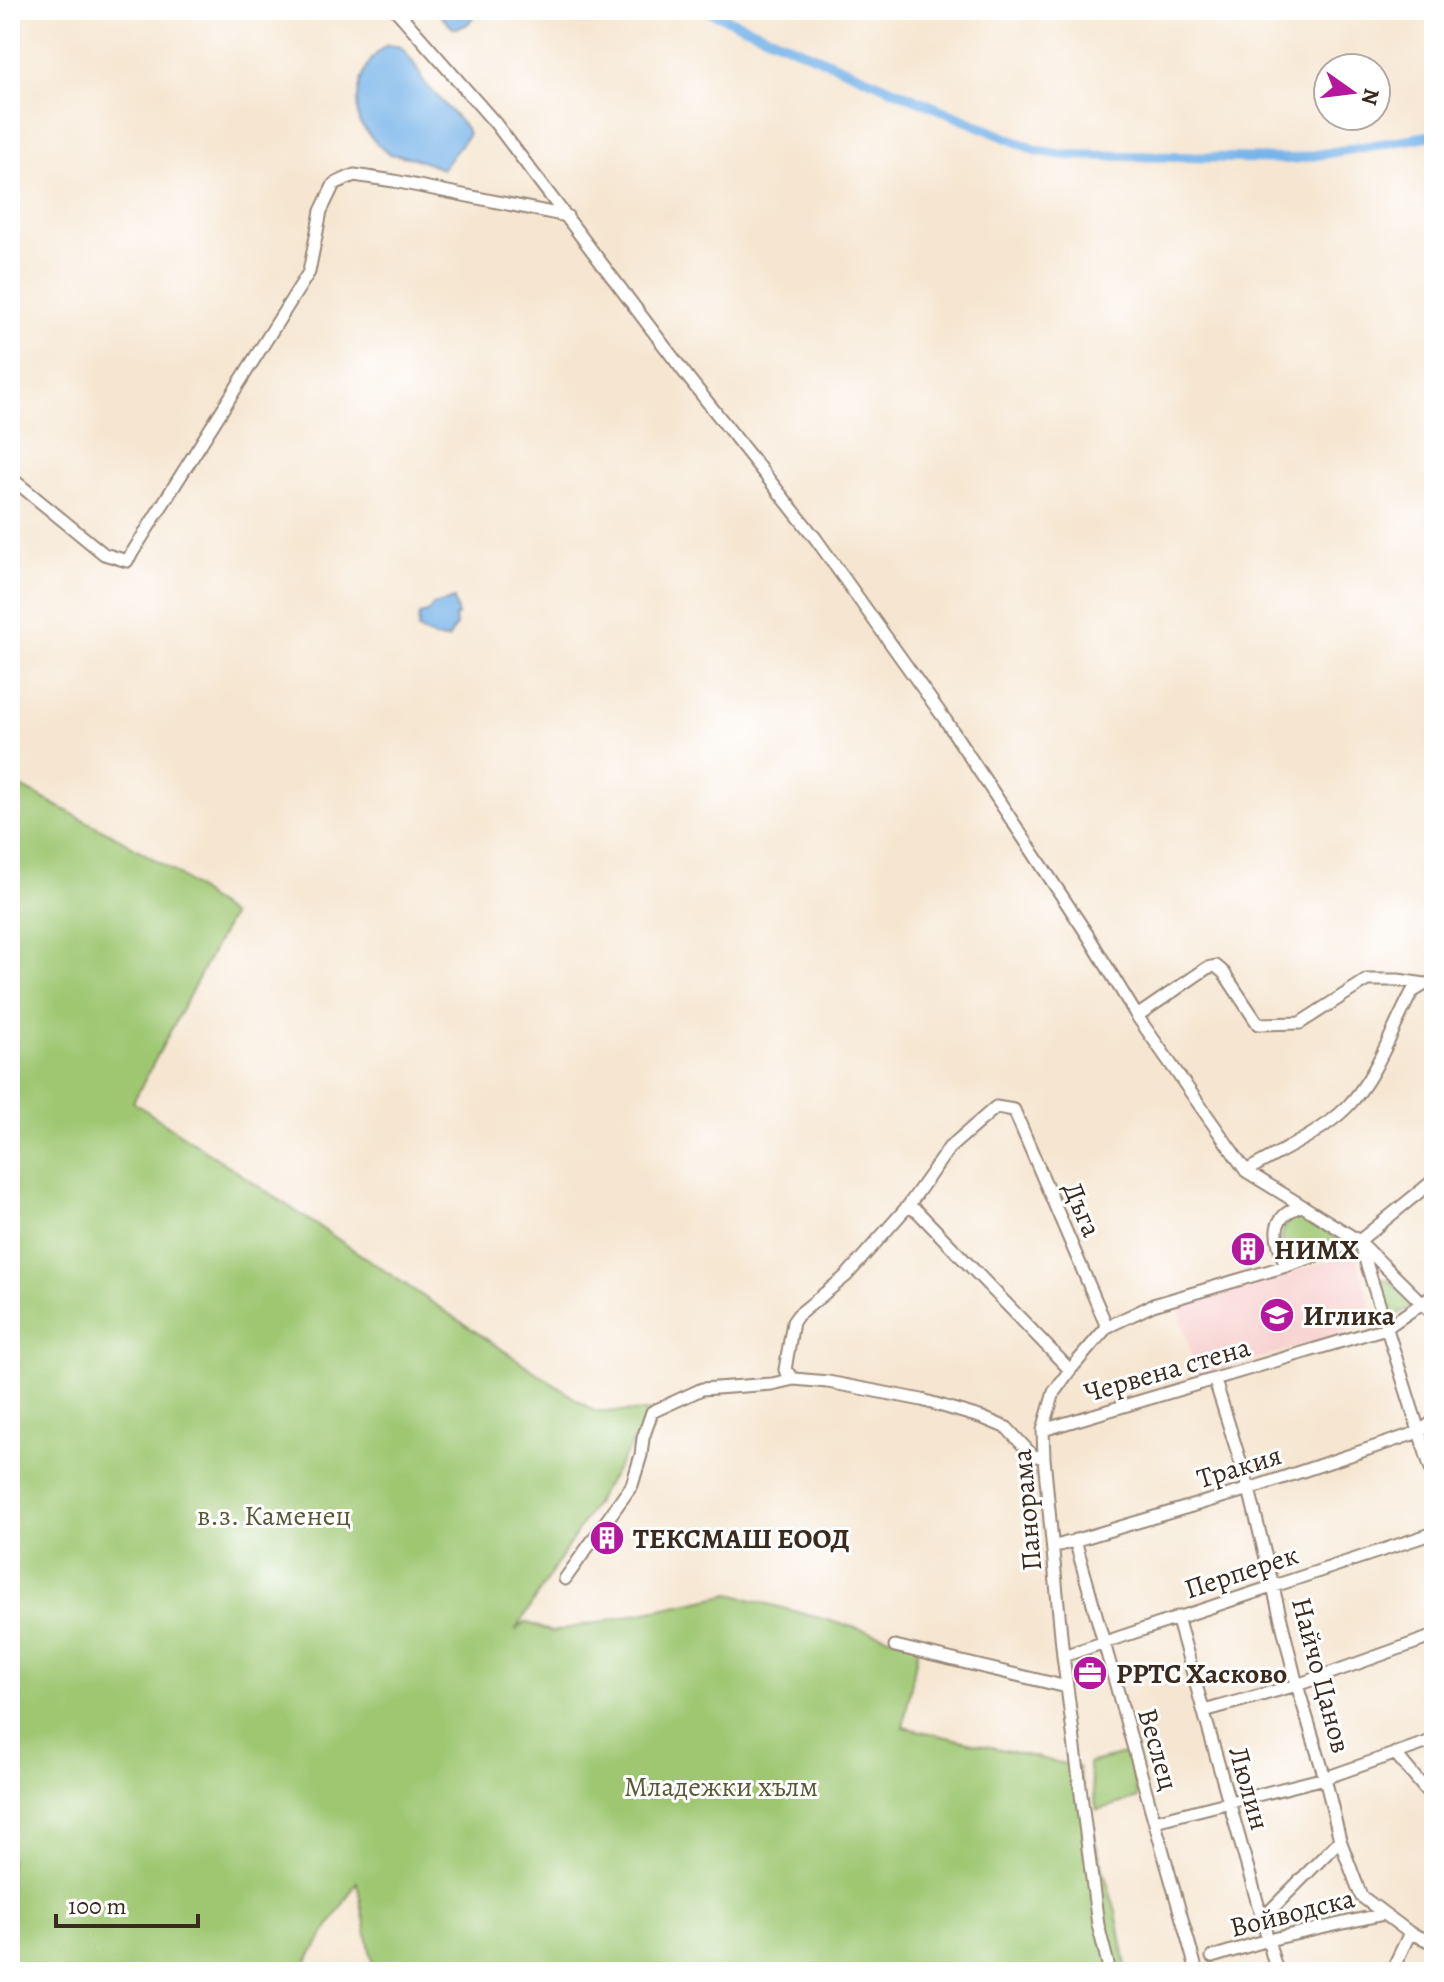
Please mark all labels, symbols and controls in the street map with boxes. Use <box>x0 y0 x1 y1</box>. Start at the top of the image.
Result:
north arrow <box>1312 52 1392 132</box>
text: N <box>1354 85 1387 108</box>
street label: Дъга <box>1054 1176 1111 1243</box>
building icon: НИМХ <box>1229 1230 1267 1268</box>
place label: НИМХ <box>1274 1231 1359 1269</box>
school or university icon: Иглика <box>1258 1296 1296 1334</box>
place label: Иглика <box>1303 1297 1396 1335</box>
street label: Червена стена <box>1080 1328 1255 1412</box>
street label: Тракия <box>1192 1436 1286 1498</box>
street label: Панорама <box>1003 1447 1051 1572</box>
park label: в.з. Каменец <box>197 1497 351 1535</box>
building icon: ТЕКСМАШ ЕООД <box>588 1519 626 1557</box>
place label: ТЕКСМАШ ЕООД <box>633 1520 850 1558</box>
street label: Перперек <box>1180 1536 1303 1608</box>
street label: Найчо Цанов <box>1282 1593 1360 1757</box>
office icon: РРТС Хасково <box>1071 1654 1109 1692</box>
place label: РРТС Хасково <box>1116 1655 1287 1693</box>
street label: Веслец <box>1128 1704 1188 1795</box>
street label: Люлин <box>1219 1742 1279 1834</box>
park label: Младежки хълм <box>624 1768 818 1806</box>
scale bar <box>56 1878 198 1928</box>
street label: Войводска <box>1226 1879 1359 1947</box>
text: 100 m <box>68 1890 127 1922</box>

